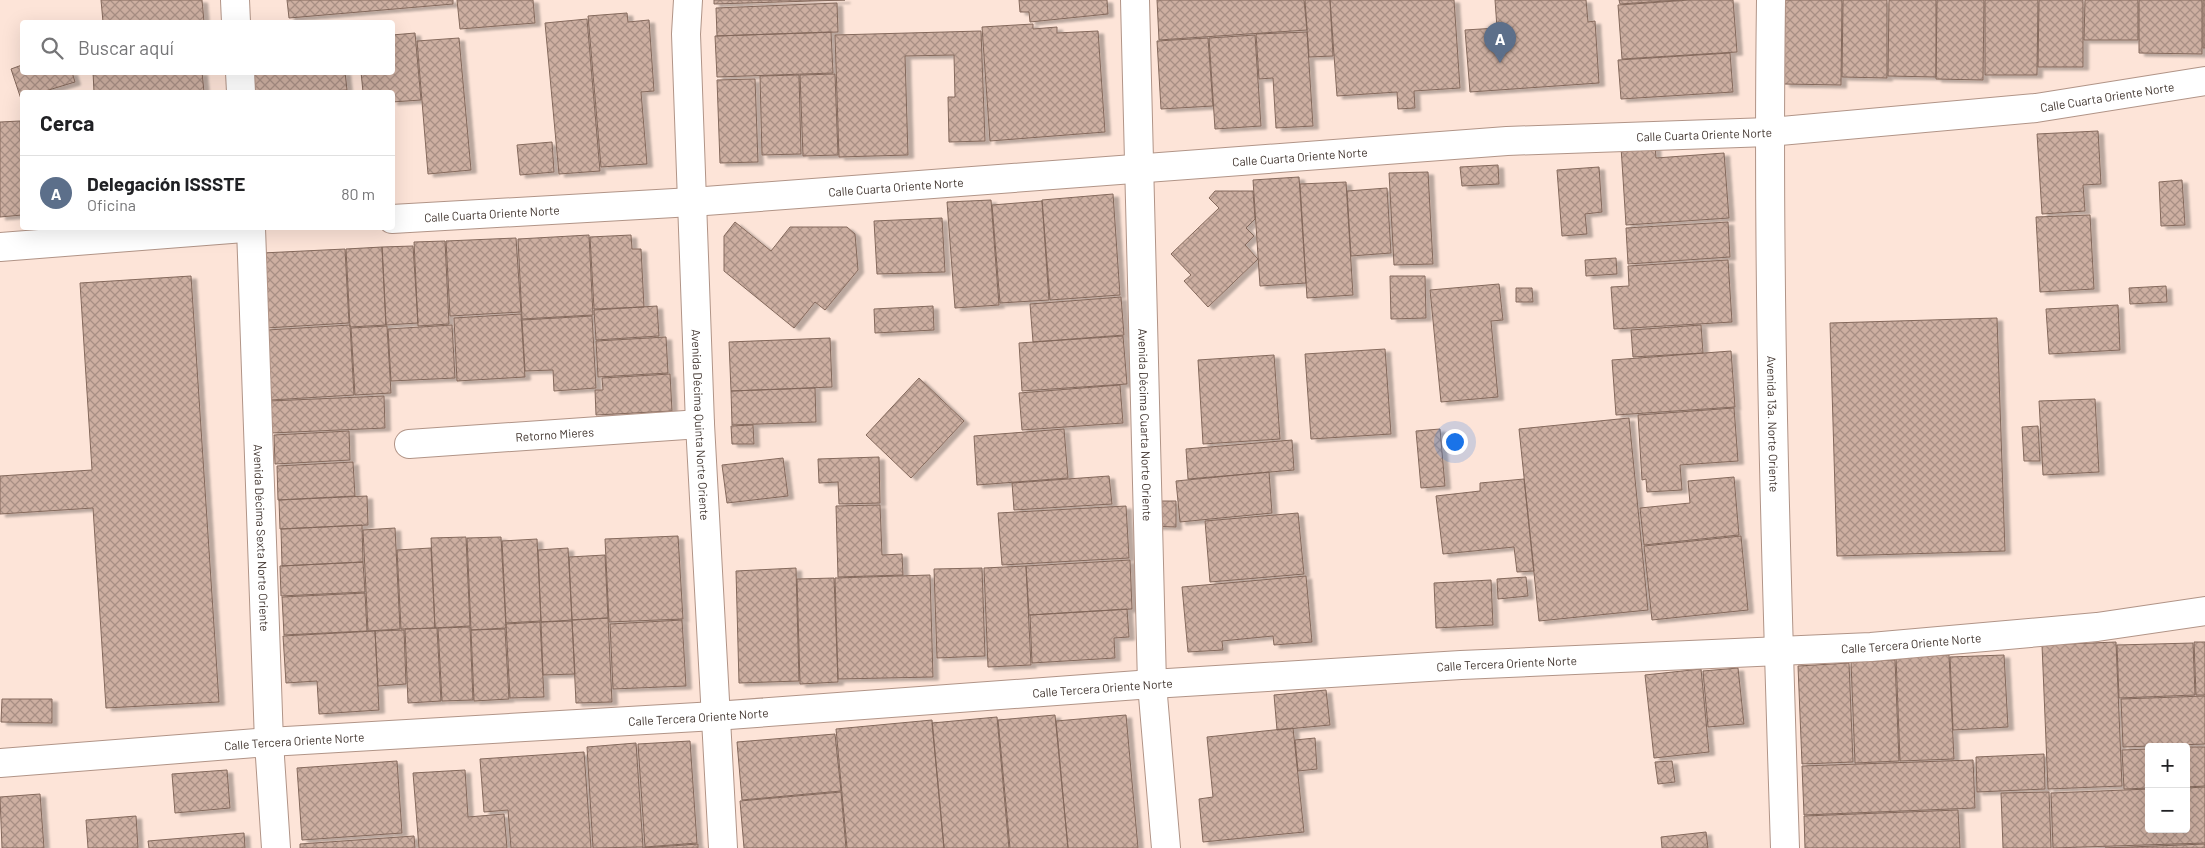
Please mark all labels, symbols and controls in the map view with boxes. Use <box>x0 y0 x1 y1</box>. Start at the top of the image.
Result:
search box <box>20 20 395 75</box>
pin: A <box>1484 22 1516 63</box>
icon: search <box>38 34 66 62</box>
text: Buscar aquí <box>78 36 174 59</box>
street label: Calle Cuarta Oriente Norte <box>2039 79 2175 114</box>
text: Cerca <box>40 110 94 135</box>
street label: Calle Cuarta Oriente Norte <box>1636 125 1772 144</box>
street label: Calle Cuarta Oriente Norte <box>1232 144 1368 169</box>
text: Delegación ISSSTE <box>87 172 245 195</box>
street label: Calle Cuarta Oriente Norte <box>828 175 964 199</box>
text: A <box>51 184 61 203</box>
text: 80 m <box>341 184 375 203</box>
text: Oficina <box>87 195 136 214</box>
street label: Calle Cuarta Oriente Norte <box>424 203 560 224</box>
street label: Avenida Décima Cuarta Norte Oriente <box>1136 328 1155 522</box>
street label: Avenida Décima Quinta Norte Oriente <box>690 329 712 521</box>
street label: Avenida 13a. Norte Oriente <box>1765 356 1782 492</box>
street label: Retorno Mieres <box>515 424 595 444</box>
your location <box>1442 429 1468 455</box>
street label: Avenida Décima Sexta Norte Oriente <box>252 444 272 632</box>
street label: Calle Tercera Oriente Norte <box>1841 630 1982 655</box>
street label: Calle Tercera Oriente Norte <box>1436 653 1577 673</box>
street label: Calle Tercera Oriente Norte <box>1032 676 1173 700</box>
street label: Calle Tercera Oriente Norte <box>628 705 769 728</box>
street label: Calle Tercera Oriente Norte <box>223 729 365 752</box>
map controls <box>2145 743 2190 833</box>
button: + <box>2145 743 2190 788</box>
button: − <box>2145 788 2190 833</box>

